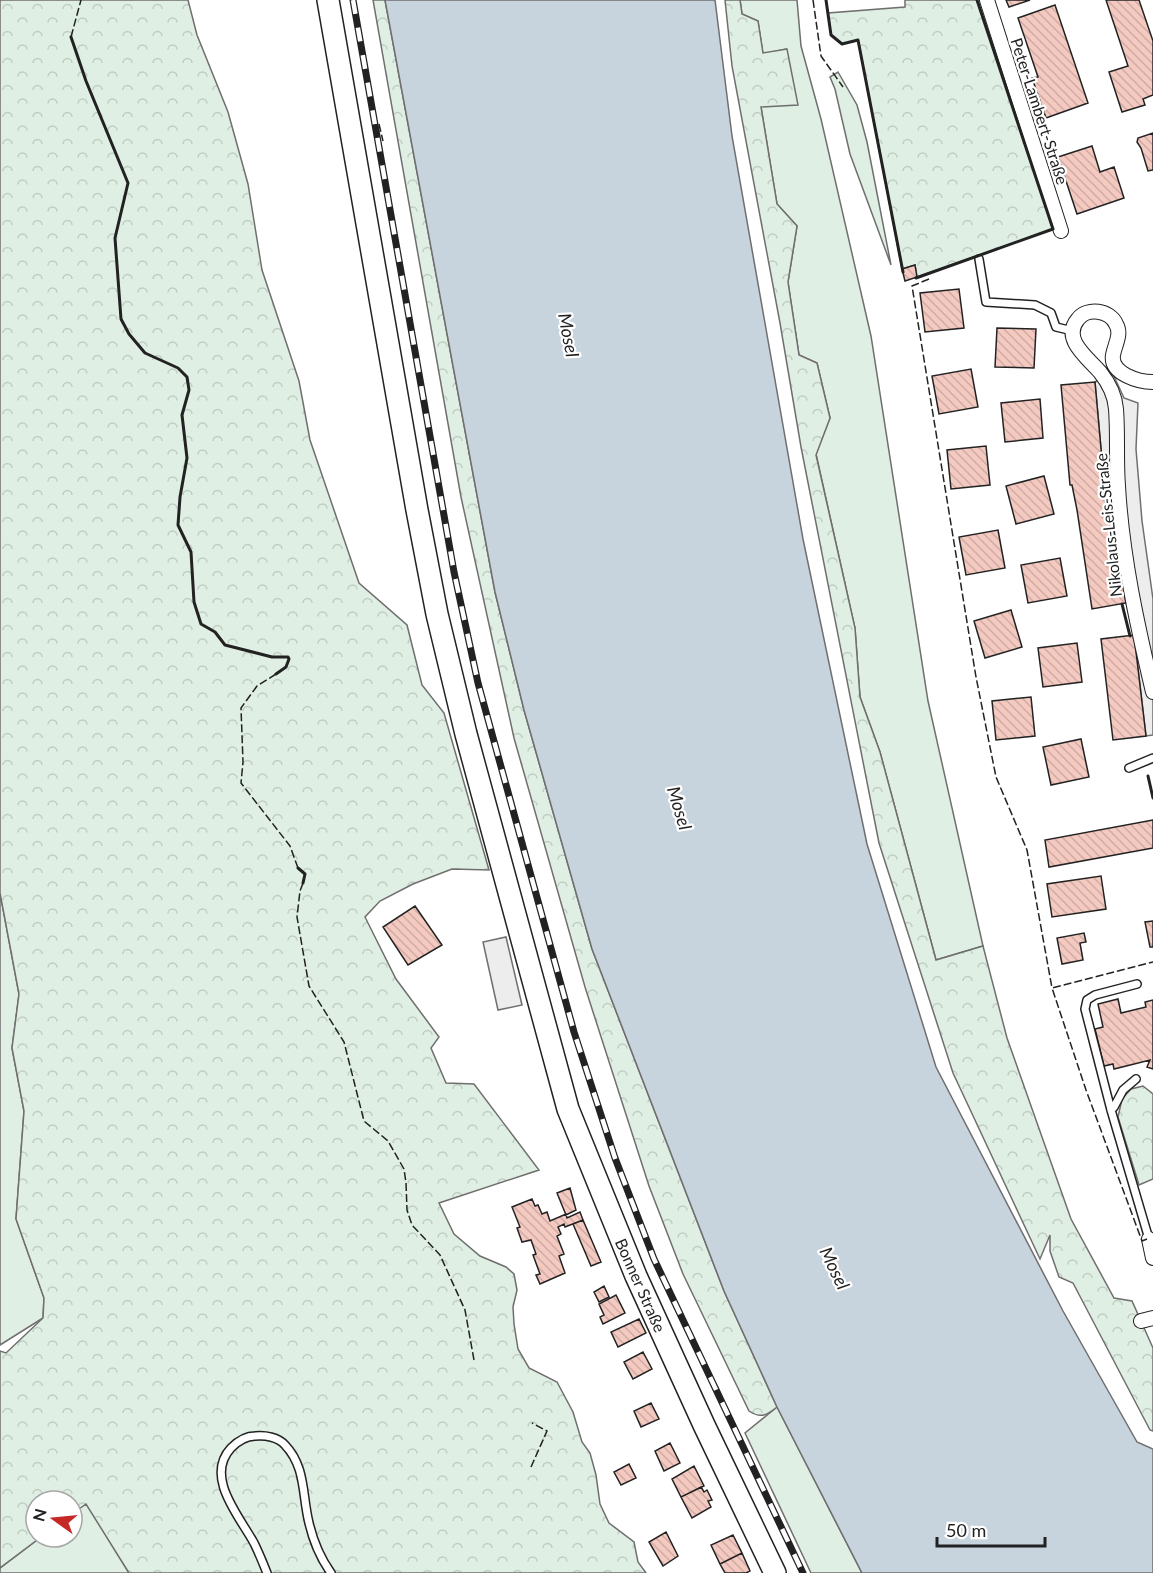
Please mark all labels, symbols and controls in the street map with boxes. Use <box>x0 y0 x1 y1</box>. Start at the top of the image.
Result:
street label: Peter-Lambert-Straße <box>1007 35 1073 187</box>
water label: Mosel <box>554 311 584 359</box>
street label: Nikolaus-Leis-Straße <box>1091 452 1125 598</box>
water label: Mosel <box>663 784 697 832</box>
street label: Bonner Straße <box>612 1235 670 1335</box>
water label: Mosel <box>815 1243 855 1293</box>
north arrow <box>24 1489 84 1549</box>
text: N <box>28 1507 50 1523</box>
scale bar <box>937 1510 1045 1548</box>
text: 50 m <box>946 1519 986 1541</box>

